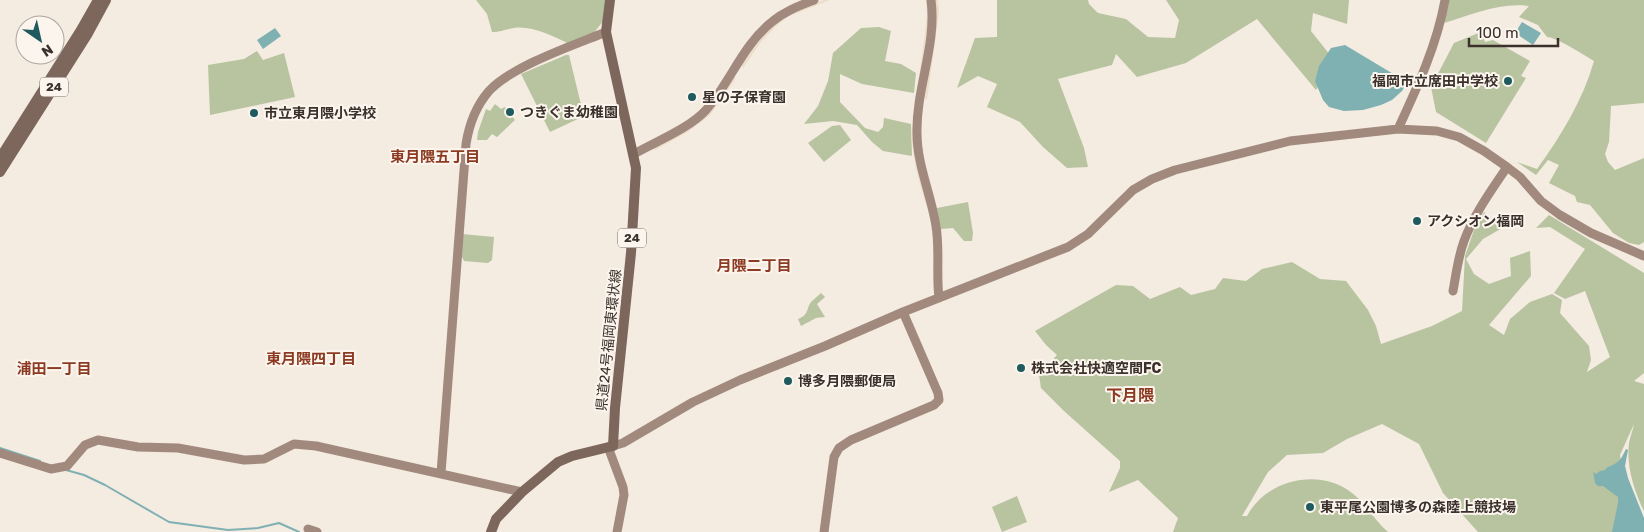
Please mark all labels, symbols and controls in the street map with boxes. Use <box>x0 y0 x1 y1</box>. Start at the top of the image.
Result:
north arrow <box>15 15 65 65</box>
scale bar <box>1469 15 1558 47</box>
text: 100 m <box>1476 24 1518 42</box>
text: N <box>38 40 56 60</box>
place label: 福岡市立席田中学校 <box>1372 73 1498 90</box>
marker: 福岡市立席田中学校 <box>1502 75 1514 87</box>
road number: 24 <box>40 77 68 96</box>
place label: 星の子保育園 <box>702 89 786 106</box>
marker: 星の子保育園 <box>686 91 698 103</box>
place label: つきぐま幼稚園 <box>520 104 618 121</box>
place label: 市立東月隈小学校 <box>264 105 376 122</box>
marker: つきぐま幼稚園 <box>504 106 516 118</box>
marker: 市立東月隈小学校 <box>248 107 260 119</box>
district label: 東月隈五丁目 <box>390 148 480 166</box>
place label: アクシオン福岡 <box>1427 213 1524 230</box>
marker: アクシオン福岡 <box>1411 215 1423 227</box>
road number: 24 <box>618 228 646 248</box>
district label: 月隈二丁目 <box>716 257 792 275</box>
street label: 県道24号福岡東環状線 <box>593 268 625 412</box>
district label: 東月隈四丁目 <box>266 350 356 368</box>
district label: 浦田一丁目 <box>16 360 92 378</box>
place label: 株式会社快適空間FC <box>1031 360 1162 377</box>
marker: 株式会社快適空間FC <box>1015 362 1027 374</box>
place label: 博多月隈郵便局 <box>798 373 896 390</box>
marker: 博多月隈郵便局 <box>782 375 794 387</box>
district label: 下月隈 <box>1106 386 1154 405</box>
place label: 東平尾公園博多の森陸上競技場 <box>1320 499 1516 516</box>
marker: 東平尾公園博多の森陸上競技場 <box>1304 501 1316 513</box>

